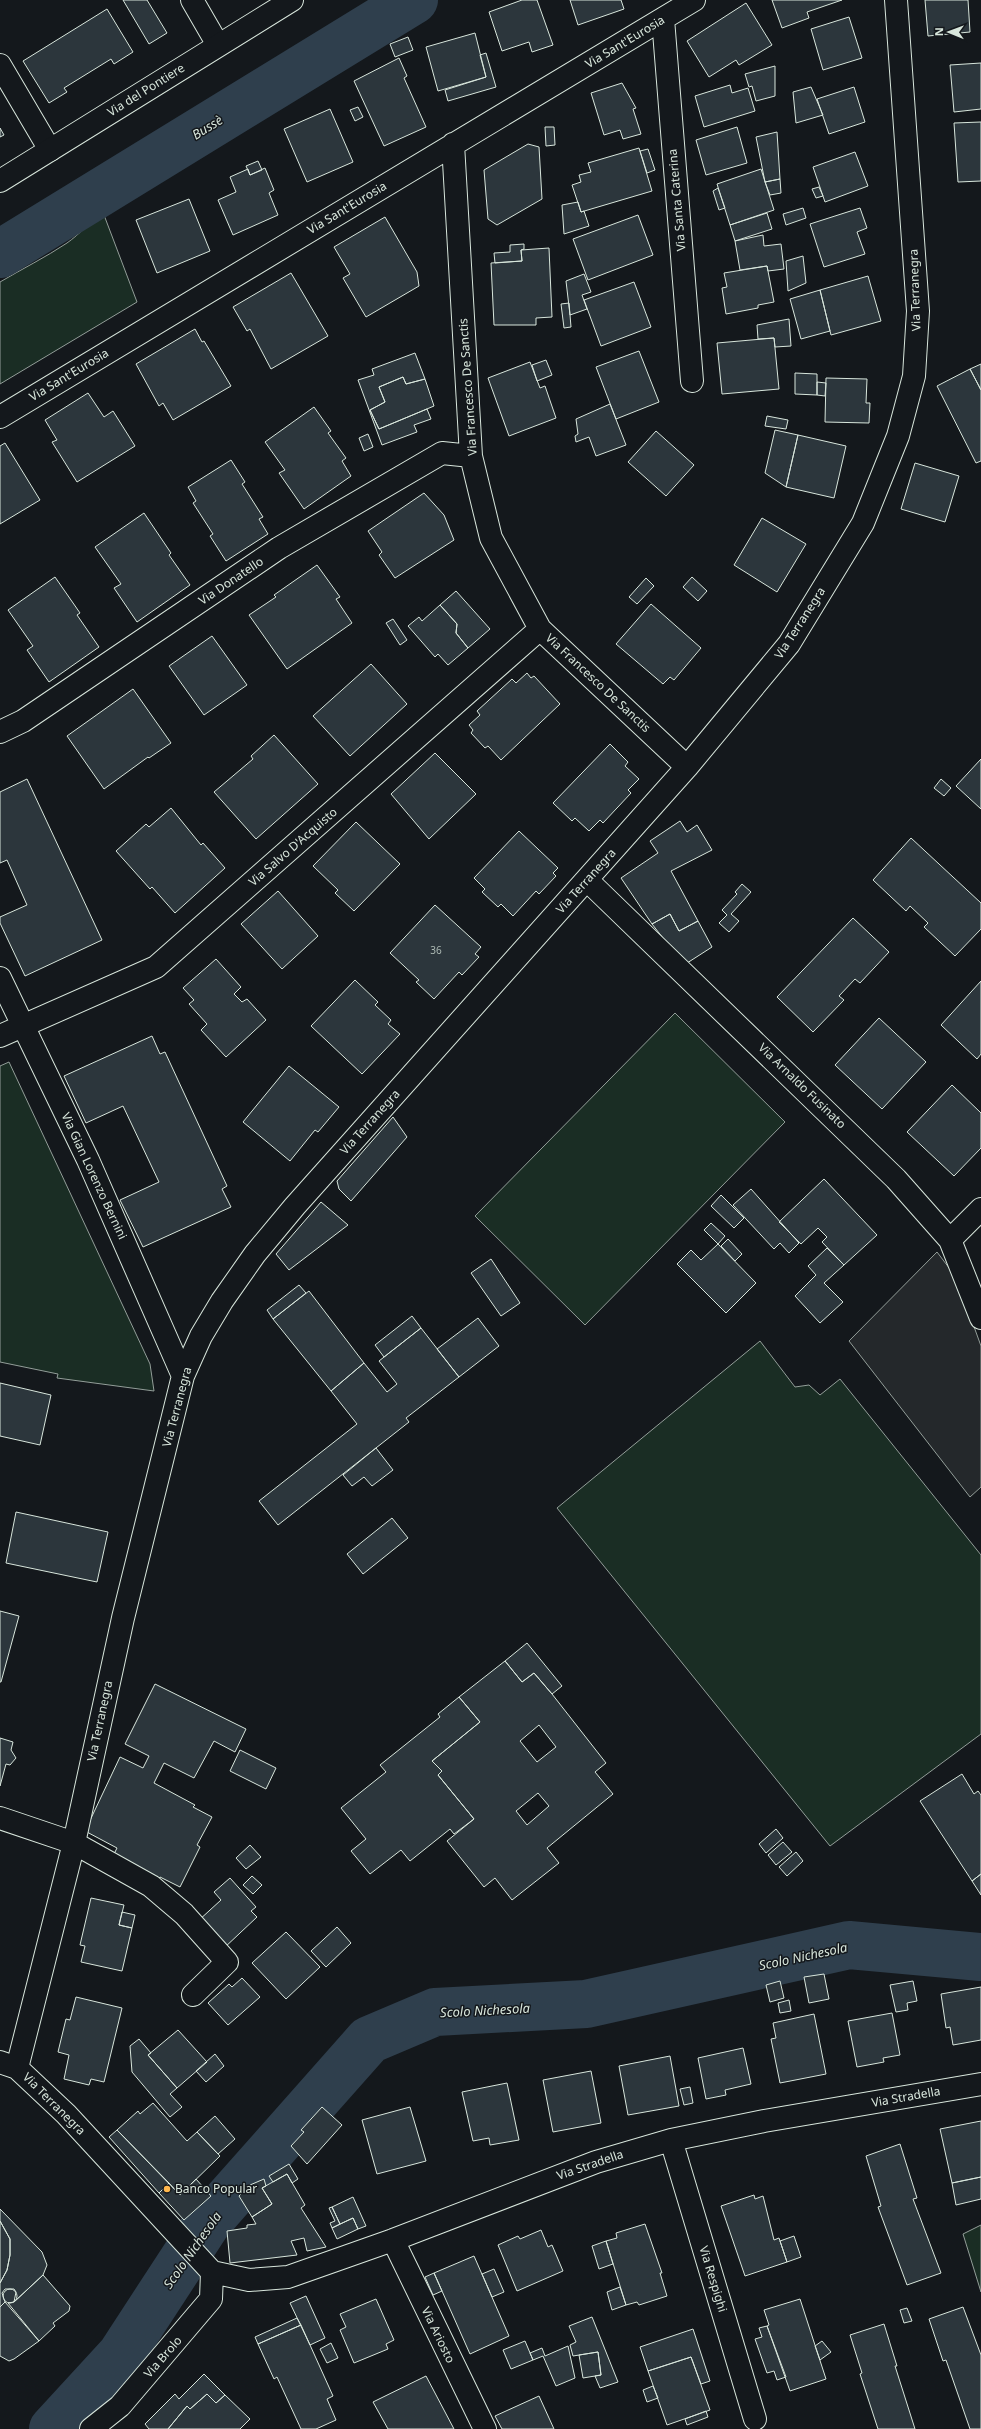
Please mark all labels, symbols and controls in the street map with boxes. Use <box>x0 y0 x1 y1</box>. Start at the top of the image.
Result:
street label: Via Sant'Eurosia <box>582 11 668 72</box>
north arrow <box>929 12 969 52</box>
text: N <box>931 27 946 36</box>
street label: Via del Pontiere <box>104 59 188 120</box>
water label: Bussè <box>188 110 226 143</box>
street label: Via Santa Caterina <box>664 148 689 252</box>
street label: Via Sant'Eurosia <box>304 177 390 238</box>
street label: Via Terranegra <box>905 249 924 331</box>
street label: Via Francesco De Sanctis <box>454 317 481 456</box>
street label: Via Sant'Eurosia <box>26 344 112 405</box>
street label: Via Donatello <box>195 553 267 609</box>
street label: Via Terranegra <box>770 584 829 662</box>
street label: Via Francesco De Sanctis <box>542 629 655 736</box>
street label: Via Salvo D'Acquisto <box>245 803 341 890</box>
street label: Via Terranegra <box>552 844 619 917</box>
house number: 36 <box>430 943 442 957</box>
street label: Via Arnaldo Fusinato <box>755 1039 850 1132</box>
street label: Via Terranegra <box>336 1085 403 1158</box>
street label: Via Gian Lorenzo Bernini <box>58 1110 131 1242</box>
street label: Via Terranegra <box>158 1365 195 1449</box>
street label: Via Terranegra <box>83 1679 116 1763</box>
water label: Scolo Nichesola <box>757 1938 849 1974</box>
water label: Scolo Nichesola <box>440 1999 531 2021</box>
street label: Via Terranegra <box>19 2069 89 2139</box>
street label: Via Stradella <box>870 2082 942 2111</box>
street label: Via Stradella <box>554 2145 626 2184</box>
place label: Banco Popular <box>175 2180 257 2197</box>
marker: Banco Popular <box>162 2184 172 2194</box>
water label: Scolo Nichesola <box>159 2207 226 2292</box>
street label: Via Respighi <box>695 2244 732 2314</box>
street label: Via Ariosto <box>418 2304 459 2366</box>
street label: Via Brolo <box>140 2332 186 2381</box>

